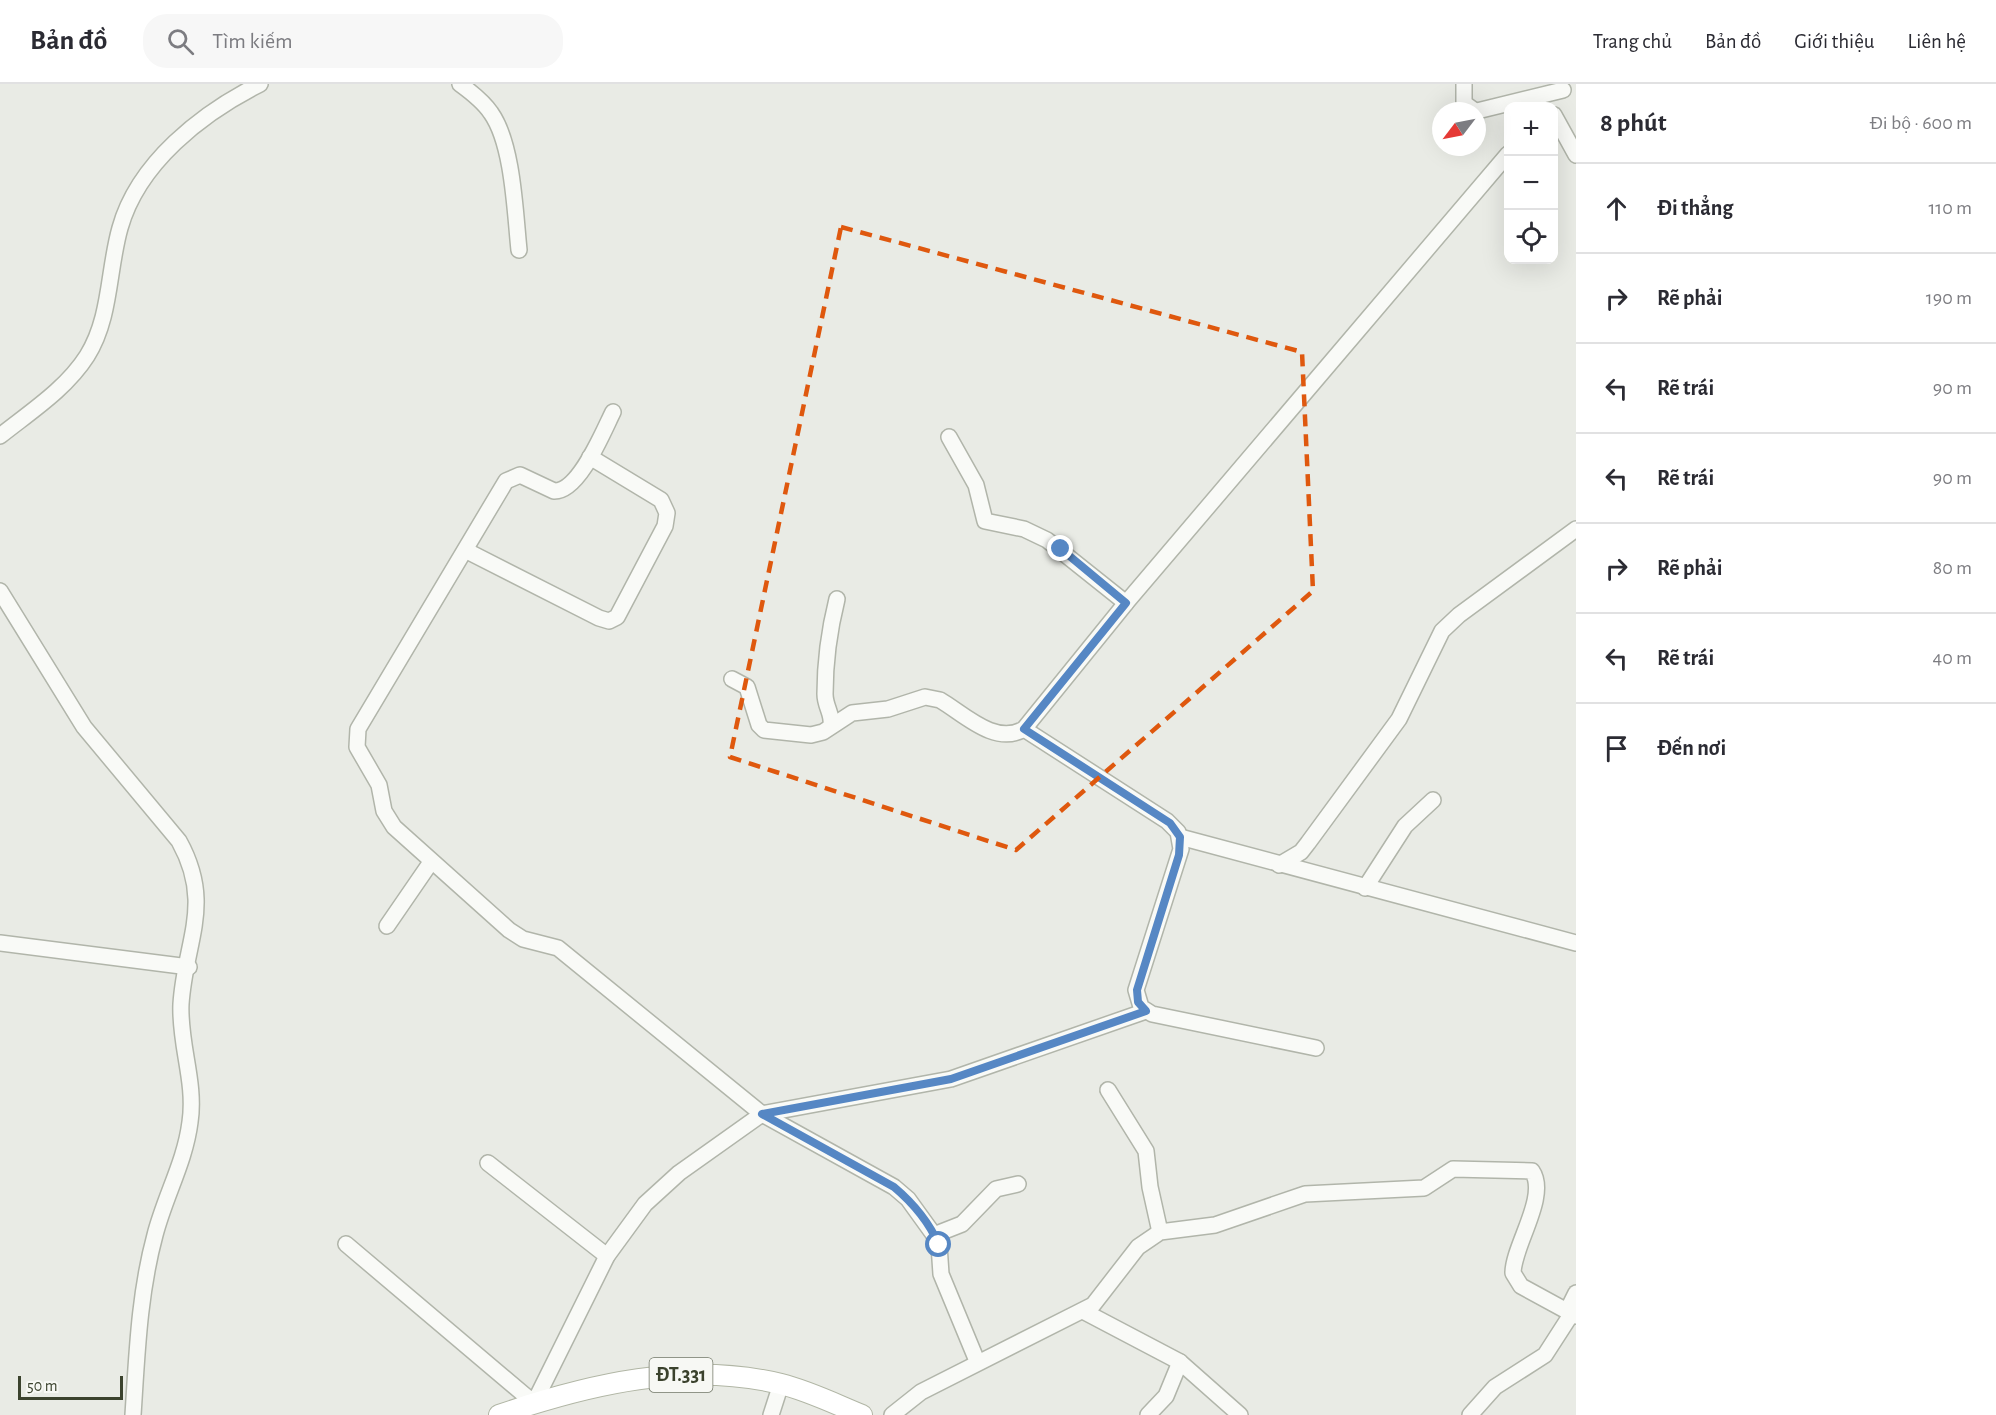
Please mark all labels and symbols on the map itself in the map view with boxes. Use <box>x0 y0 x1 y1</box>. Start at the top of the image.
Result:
north arrow <box>1432 102 1486 156</box>
route end <box>1047 535 1073 561</box>
route start <box>925 1231 951 1257</box>
road number: ĐT.331 <box>650 1358 712 1392</box>
scale bar <box>18 1373 123 1400</box>

